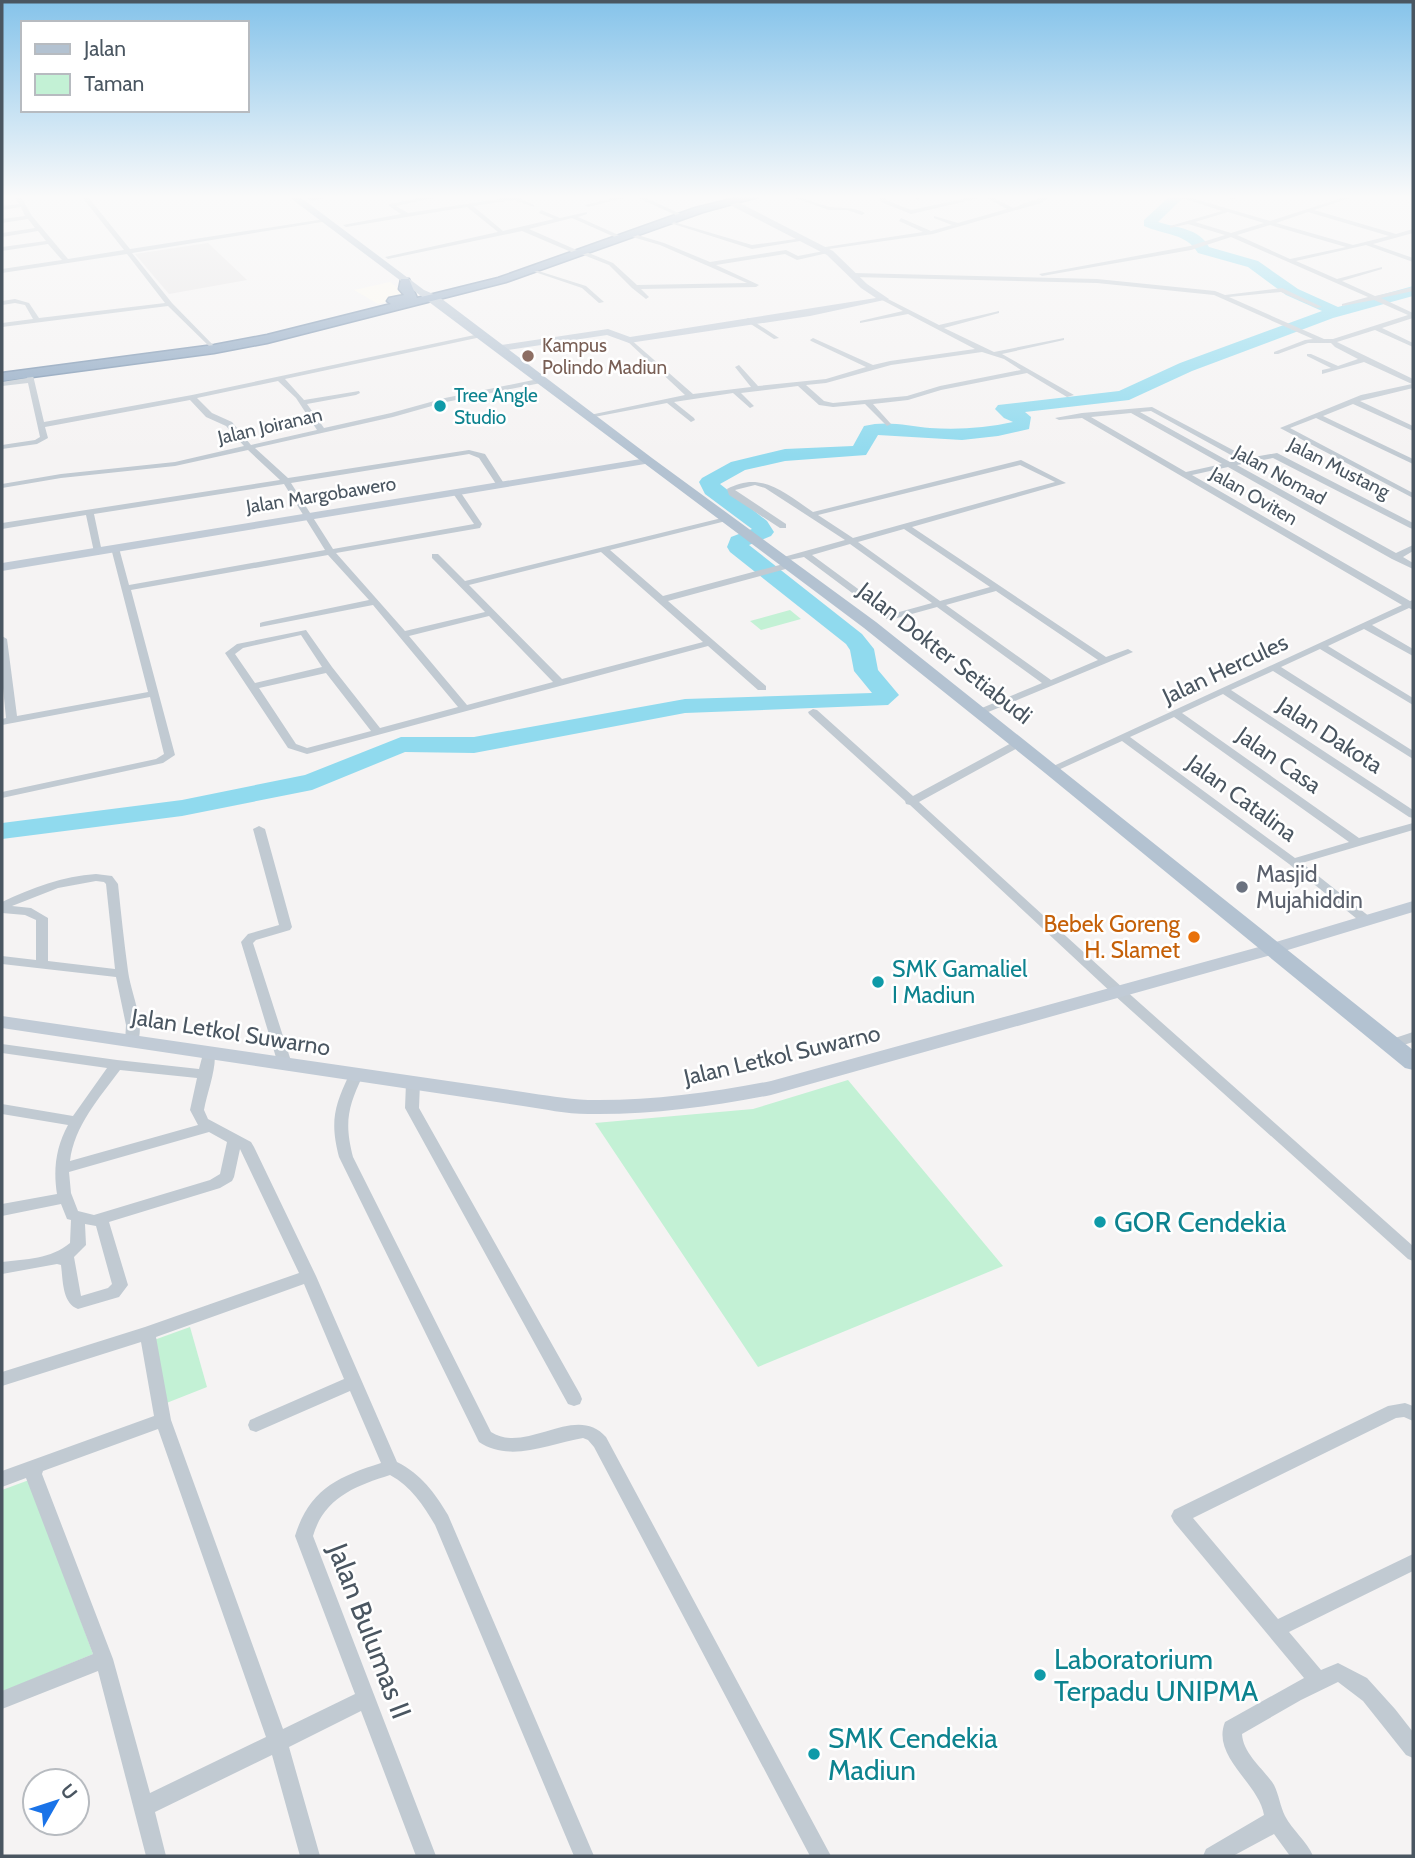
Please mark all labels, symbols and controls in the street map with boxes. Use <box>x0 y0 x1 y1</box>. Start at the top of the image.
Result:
legend <box>21 21 248 112</box>
text: Jalan <box>83 36 126 61</box>
text: Taman <box>84 71 144 96</box>
place label: Kampus Polindo Madiun <box>542 334 667 379</box>
marker: Kampus Polindo Madiun <box>520 348 536 364</box>
place label: Tree Angle Studio <box>454 384 538 429</box>
marker: Tree Angle Studio <box>432 398 448 414</box>
street label: Jalan Joiranan <box>214 403 325 449</box>
street label: Jalan Mustang <box>1283 432 1394 504</box>
street label: Jalan Nomad <box>1229 440 1330 510</box>
street label: Jalan Oviten <box>1205 461 1302 530</box>
street label: Jalan Margobawero <box>243 472 398 518</box>
street label: Jalan Dokter Setiabudi <box>851 576 1038 730</box>
street label: Jalan Hercules <box>1157 628 1292 711</box>
street label: Jalan Dakota <box>1271 690 1388 779</box>
street label: Jalan Casa <box>1230 720 1327 799</box>
street label: Jalan Catalina <box>1181 748 1302 847</box>
place label: Masjid Mujahiddin <box>1256 860 1363 914</box>
marker: Masjid Mujahiddin <box>1234 879 1250 895</box>
place label: Bebek Goreng H. Slamet <box>1043 910 1181 964</box>
marker: Bebek Goreng H. Slamet <box>1186 929 1202 945</box>
place label: SMK Gamaliel I Madiun <box>892 955 1028 1009</box>
marker: SMK Gamaliel I Madiun <box>870 974 886 990</box>
street label: Jalan Letkol Suwarno <box>129 1002 332 1062</box>
street label: Jalan Letkol Suwarno <box>680 1019 883 1091</box>
place label: GOR Cendekia <box>1114 1205 1287 1239</box>
marker: GOR Cendekia <box>1092 1214 1108 1230</box>
street label: Jalan Bulumas II <box>321 1538 419 1723</box>
place label: Laboratorium Terpadu UNIPMA <box>1054 1642 1259 1708</box>
marker: Laboratorium Terpadu UNIPMA <box>1032 1667 1048 1683</box>
place label: SMK Cendekia Madiun <box>828 1721 998 1787</box>
marker: SMK Cendekia Madiun <box>806 1746 822 1762</box>
north arrow <box>21 1767 91 1837</box>
text: U <box>56 1779 82 1804</box>

